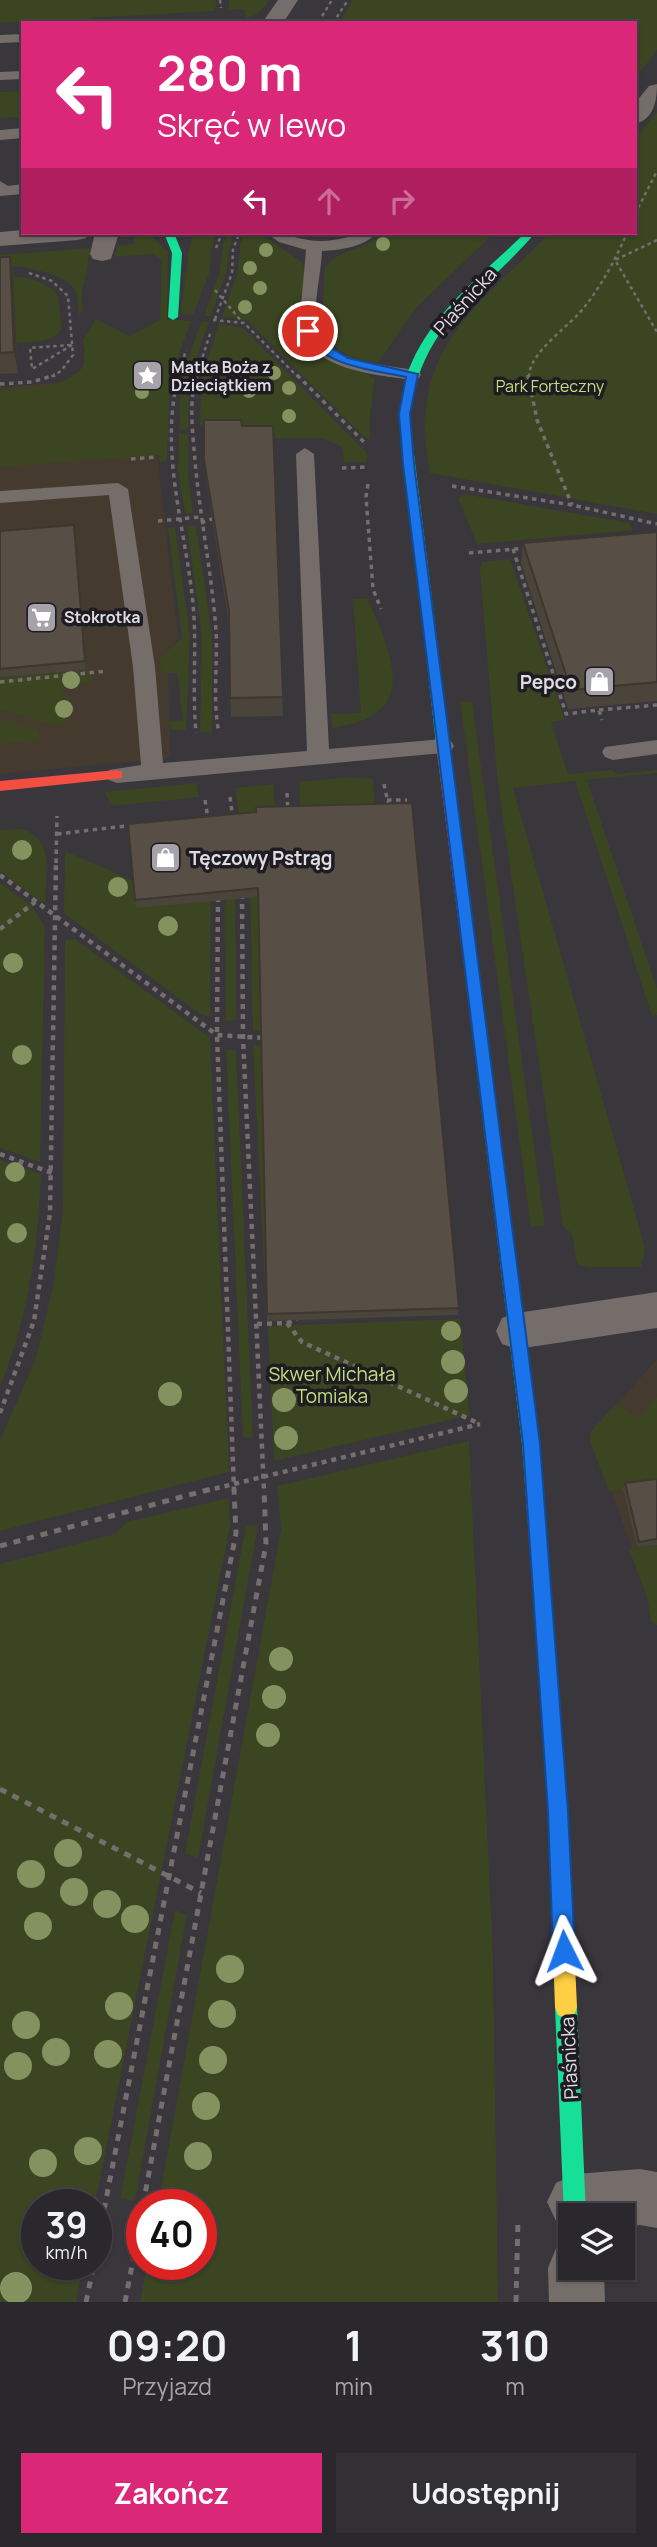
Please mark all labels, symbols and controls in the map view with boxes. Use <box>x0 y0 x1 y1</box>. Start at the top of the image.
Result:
text: 280 m <box>157 39 302 106</box>
icon: left <box>42 49 133 140</box>
text: Skręć w lewo <box>157 103 346 147</box>
icon: left <box>237 182 275 220</box>
icon: ahead <box>310 182 348 220</box>
icon: right <box>383 182 421 220</box>
street label: Piaśnicka <box>428 262 502 340</box>
pin <box>278 301 338 361</box>
icon: arrive <box>289 312 327 350</box>
place label: Matka Boża z Dzieciątkiem <box>171 356 271 396</box>
place icon: Matka Boża z Dzieciątkiem <box>131 359 165 393</box>
park label: Park Forteczny <box>496 375 605 397</box>
supermarket icon: Stokrotka <box>24 600 58 634</box>
place label: Stokrotka <box>64 606 140 628</box>
shop icon: Pepco <box>583 665 617 699</box>
place label: Pepco <box>520 669 577 695</box>
shop icon: Tęczowy Pstrąg <box>149 841 183 875</box>
place label: Tęczowy Pstrąg <box>189 845 333 871</box>
park label: Skwer Michała Tomiaka <box>268 1361 396 1409</box>
position arrow <box>527 1914 601 1988</box>
street label: Piaśnicka <box>554 2016 584 2100</box>
speed limit sign: 40 <box>126 2189 217 2280</box>
text: 39 <box>45 2201 88 2249</box>
map controls <box>558 2203 635 2280</box>
button: layers <box>558 2203 635 2280</box>
text: km/h <box>46 2240 87 2264</box>
text: 09:20 <box>107 2316 228 2374</box>
text: 1 <box>344 2316 363 2374</box>
text: 310 <box>480 2316 550 2374</box>
text: Przyjazd <box>122 2370 212 2402</box>
text: min <box>334 2370 373 2402</box>
text: m <box>505 2370 525 2402</box>
button: Zakończ <box>21 2453 322 2533</box>
button: Udostępnij <box>336 2453 636 2533</box>

